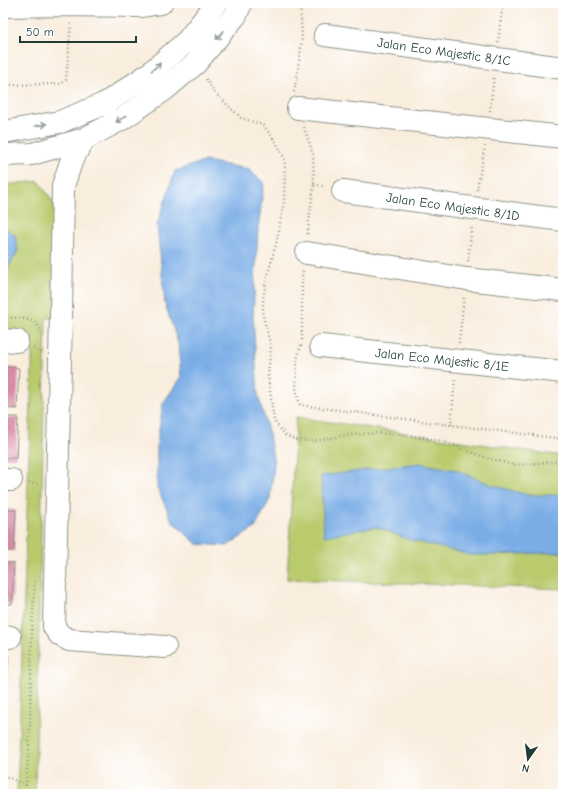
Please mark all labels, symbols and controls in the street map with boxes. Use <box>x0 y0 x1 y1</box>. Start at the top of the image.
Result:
scale bar <box>20 18 136 44</box>
text: 50 m <box>26 25 54 39</box>
one-way arrow <box>215 30 224 40</box>
street label: Jalan Eco Majestic 8/1C <box>376 35 512 68</box>
one-way arrow <box>151 63 161 72</box>
one-way arrow <box>115 115 127 123</box>
one-way arrow <box>35 121 48 129</box>
street label: Jalan Eco Majestic 8/1D <box>385 190 521 223</box>
street label: Jalan Eco Majestic 8/1E <box>374 345 510 374</box>
north arrow <box>508 739 548 779</box>
text: N <box>521 761 531 775</box>

